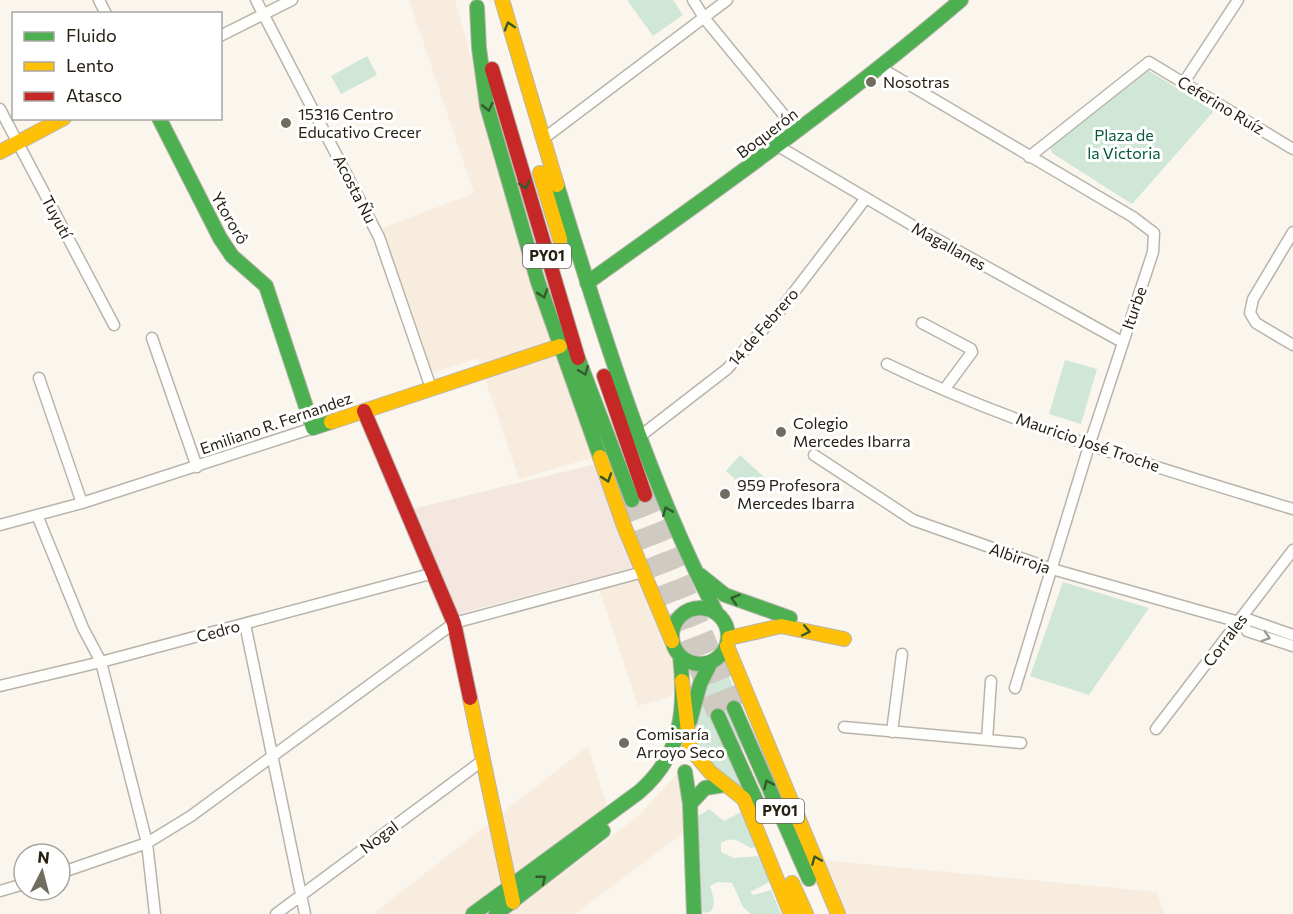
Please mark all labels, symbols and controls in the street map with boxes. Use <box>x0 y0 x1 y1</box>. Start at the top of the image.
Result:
legend <box>12 12 222 120</box>
one-way arrow <box>504 21 516 32</box>
text: Fluido <box>66 24 117 46</box>
text: Lento <box>66 54 114 76</box>
street label: Ceferino Ruíz <box>1175 71 1268 138</box>
place label: Nosotras <box>883 72 950 91</box>
marker: Nosotras <box>864 75 878 89</box>
text: Atasco <box>66 84 122 106</box>
one-way arrow <box>480 101 493 111</box>
place label: 15316 Centro Educativo Crecer <box>298 104 422 141</box>
street label: Boquerón <box>732 104 801 162</box>
marker: 15316 Centro Educativo Crecer <box>279 116 293 130</box>
park label: Plaza de la Victoria <box>1087 125 1161 162</box>
street label: Acosta Ñu <box>330 151 381 226</box>
one-way arrow <box>518 179 530 190</box>
street label: Ytororô <box>208 188 253 247</box>
street label: Tuyutí <box>38 192 77 242</box>
street label: Magallanes <box>909 217 990 274</box>
road number: PY01 <box>523 244 571 268</box>
street label: 14 de Febrero <box>724 284 802 370</box>
street label: Iturbe <box>1117 284 1150 332</box>
one-way arrow <box>535 288 548 299</box>
one-way arrow <box>576 365 589 376</box>
street label: Emiliano R. Fernandez <box>197 388 354 457</box>
street label: Mauricio José Troche <box>1014 408 1162 475</box>
place label: Colegio Mercedes Ibarra <box>793 413 911 450</box>
marker: Colegio Mercedes Ibarra <box>774 425 788 439</box>
one-way arrow <box>600 472 613 483</box>
place label: 959 Profesora Mercedes Ibarra <box>737 475 855 512</box>
marker: 959 Profesora Mercedes Ibarra <box>718 487 732 501</box>
one-way arrow <box>662 506 674 517</box>
street label: Albirroja <box>987 538 1053 577</box>
one-way arrow <box>730 594 741 606</box>
street label: Corrales <box>1199 610 1251 670</box>
street label: Cedro <box>194 616 242 645</box>
one-way arrow <box>801 624 811 637</box>
one-way arrow <box>1260 630 1271 642</box>
place label: Comisaría Arroyo Seco <box>636 724 725 761</box>
marker: Comisaría Arroyo Seco <box>617 736 631 750</box>
one-way arrow <box>763 779 775 790</box>
road number: PY01 <box>756 799 804 823</box>
street label: Nogal <box>356 816 401 857</box>
north arrow <box>12 842 72 902</box>
text: N <box>37 847 51 867</box>
one-way arrow <box>811 855 823 866</box>
one-way arrow <box>536 875 547 886</box>

